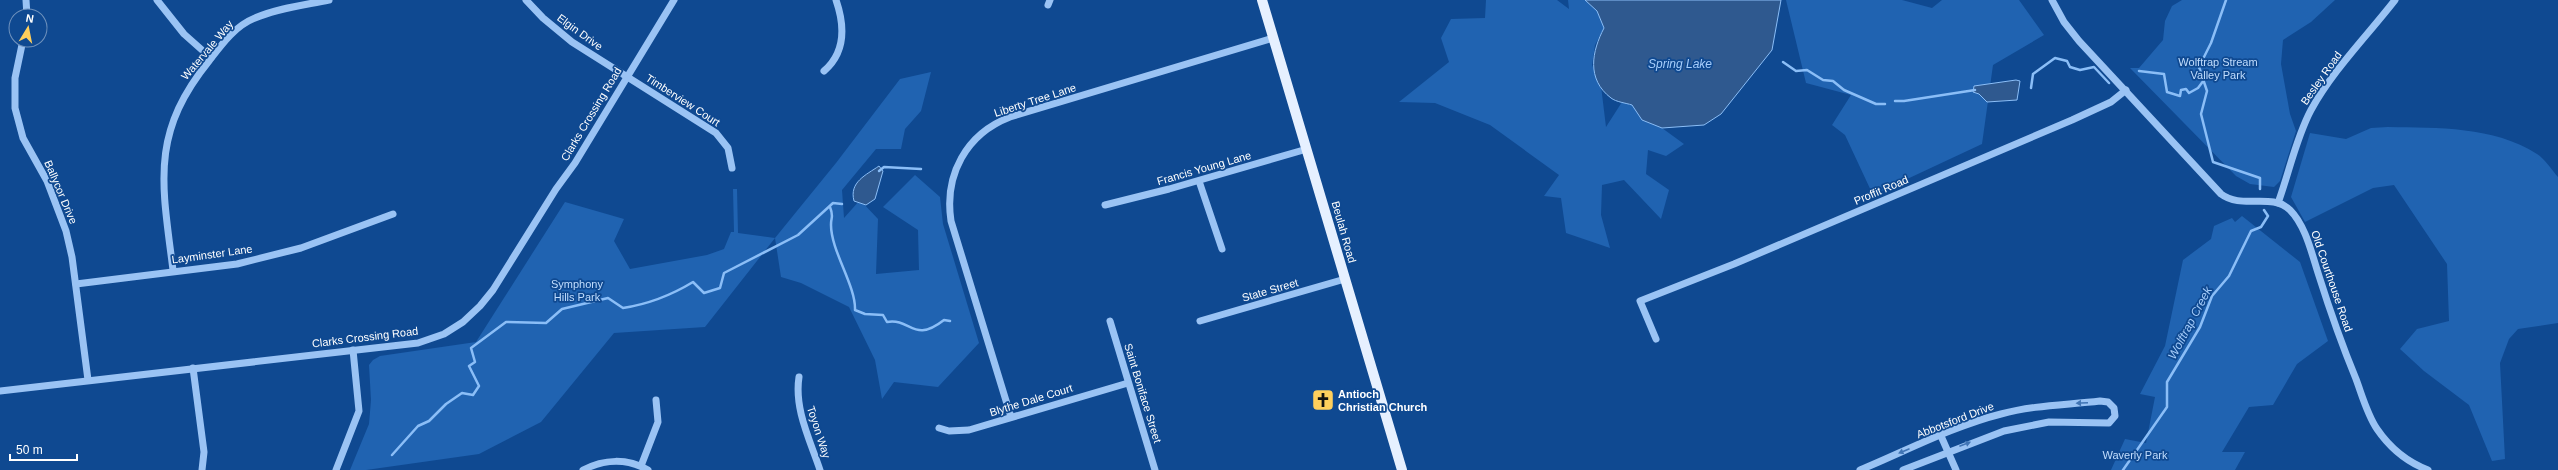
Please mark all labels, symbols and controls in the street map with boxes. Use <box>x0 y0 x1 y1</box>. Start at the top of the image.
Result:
north arrow <box>8 8 48 48</box>
text: N <box>25 12 35 25</box>
street label: Elgin Drive <box>555 12 605 52</box>
street label: Watervale Way <box>179 18 236 82</box>
street label: Besley Road <box>2298 49 2344 107</box>
park label: Wolftrap Stream Valley Park <box>2178 56 2258 81</box>
water label: Spring Lake <box>1648 57 1712 71</box>
street label: Clarks Crossing Road <box>558 65 624 163</box>
street label: Timberview Court <box>644 72 722 128</box>
street label: Liberty Tree Lane <box>992 81 1078 119</box>
street label: Francis Young Lane <box>1156 149 1252 187</box>
street label: Ballycor Drive <box>42 158 80 226</box>
street label: Proffit Road <box>1852 173 1910 207</box>
street label: Beulah Road <box>1329 200 1359 264</box>
street label: Old Courthouse Road <box>2309 229 2355 333</box>
street label: Layminster Lane <box>171 242 253 266</box>
street label: State Street <box>1240 276 1300 304</box>
park label: Symphony Hills Park <box>551 278 603 303</box>
water label: Wolftrap Creek <box>2165 284 2215 362</box>
street label: Clarks Crossing Road <box>311 325 419 349</box>
street label: Saint Boniface Street <box>1122 342 1164 444</box>
street label: Blythe Dale Court <box>988 382 1074 418</box>
church icon: Antioch Christian Church <box>1310 387 1336 413</box>
place label: Antioch Christian Church <box>1338 388 1428 413</box>
street label: Abbotsford Drive <box>1915 400 1995 440</box>
one-way arrow <box>2075 400 2088 406</box>
street label: Toyon Way <box>805 404 833 460</box>
scale bar <box>10 436 77 462</box>
one-way arrow <box>1959 441 1971 447</box>
text: 50 m <box>16 443 43 457</box>
one-way arrow <box>1898 449 1910 455</box>
park label: Waverly Park <box>2103 449 2168 461</box>

